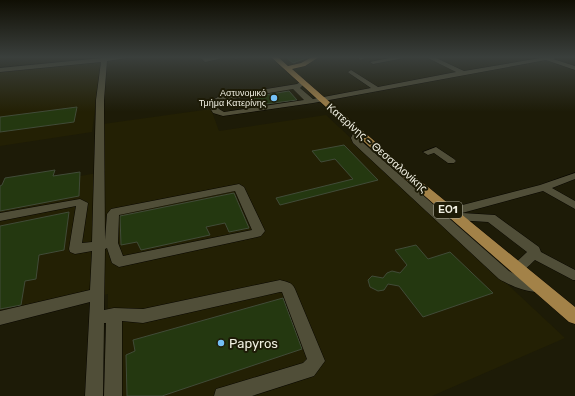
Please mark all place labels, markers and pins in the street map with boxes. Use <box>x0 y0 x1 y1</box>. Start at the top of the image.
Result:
place label: Αστυνομικό Τμήμα Κατερίνης <box>199 88 267 108</box>
marker: Αστυνομικό Τμήμα Κατερίνης <box>269 93 279 103</box>
place label: Papyros <box>229 336 278 351</box>
marker: Papyros <box>216 338 226 348</box>

